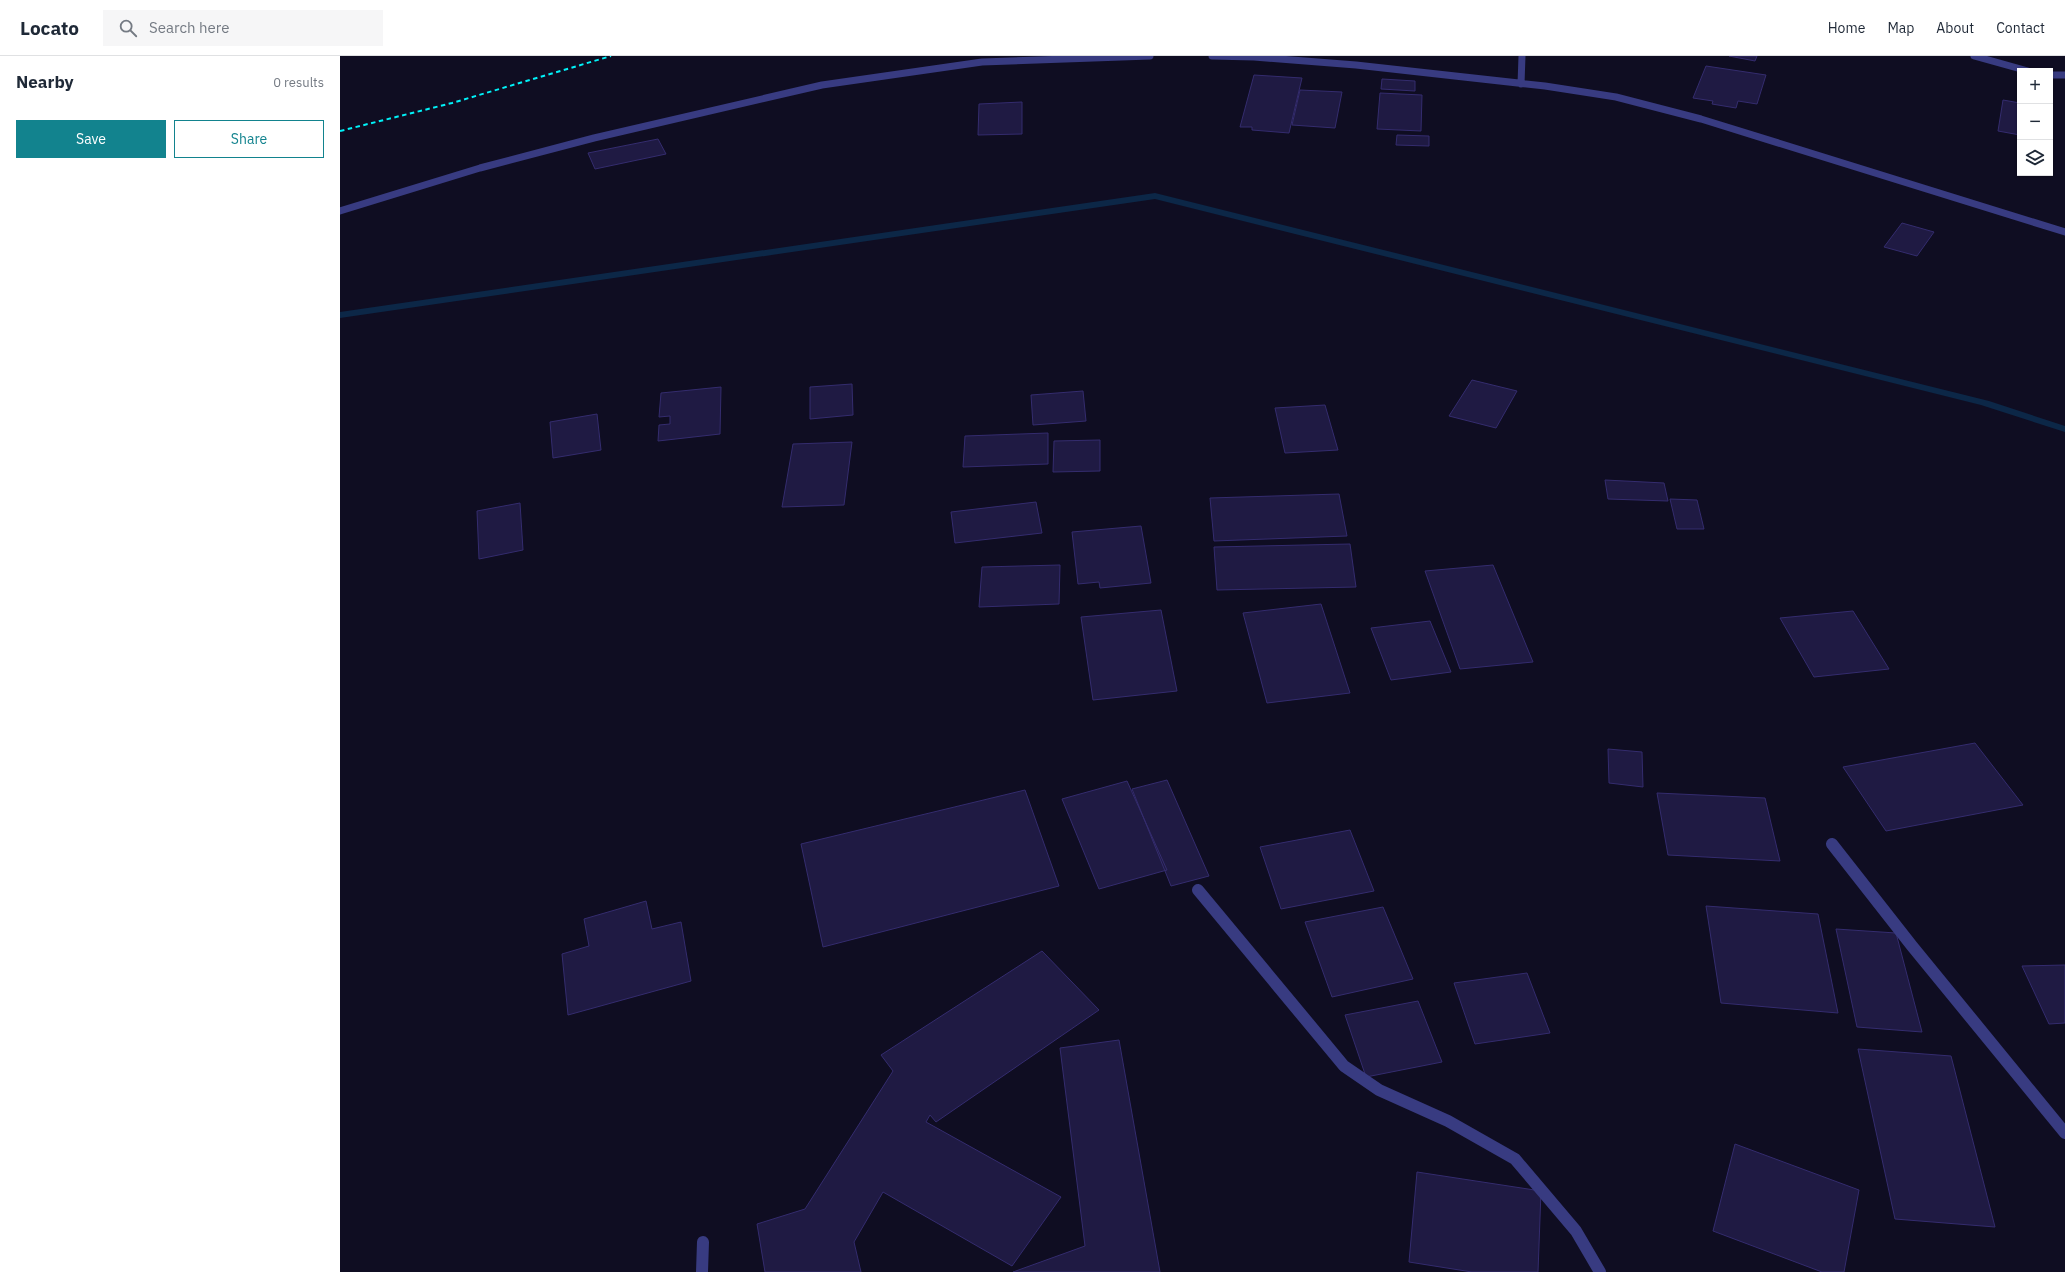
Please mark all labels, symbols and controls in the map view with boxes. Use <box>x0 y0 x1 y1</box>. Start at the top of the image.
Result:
search box <box>103 10 383 46</box>
text: Locato <box>20 16 79 40</box>
icon: search <box>117 17 139 39</box>
text: Search here <box>149 18 229 37</box>
text: Home <box>1828 19 1865 37</box>
text: Map <box>1887 19 1914 37</box>
text: About <box>1936 19 1974 37</box>
text: Contact <box>1996 19 2045 37</box>
map controls <box>2017 68 2053 176</box>
button: + <box>2017 68 2053 104</box>
text: Nearby <box>16 71 74 93</box>
text: 0 results <box>273 74 324 91</box>
button: − <box>2017 104 2053 140</box>
button: Save <box>16 120 166 158</box>
button: Share <box>174 120 324 158</box>
button: layers <box>2017 140 2053 176</box>

